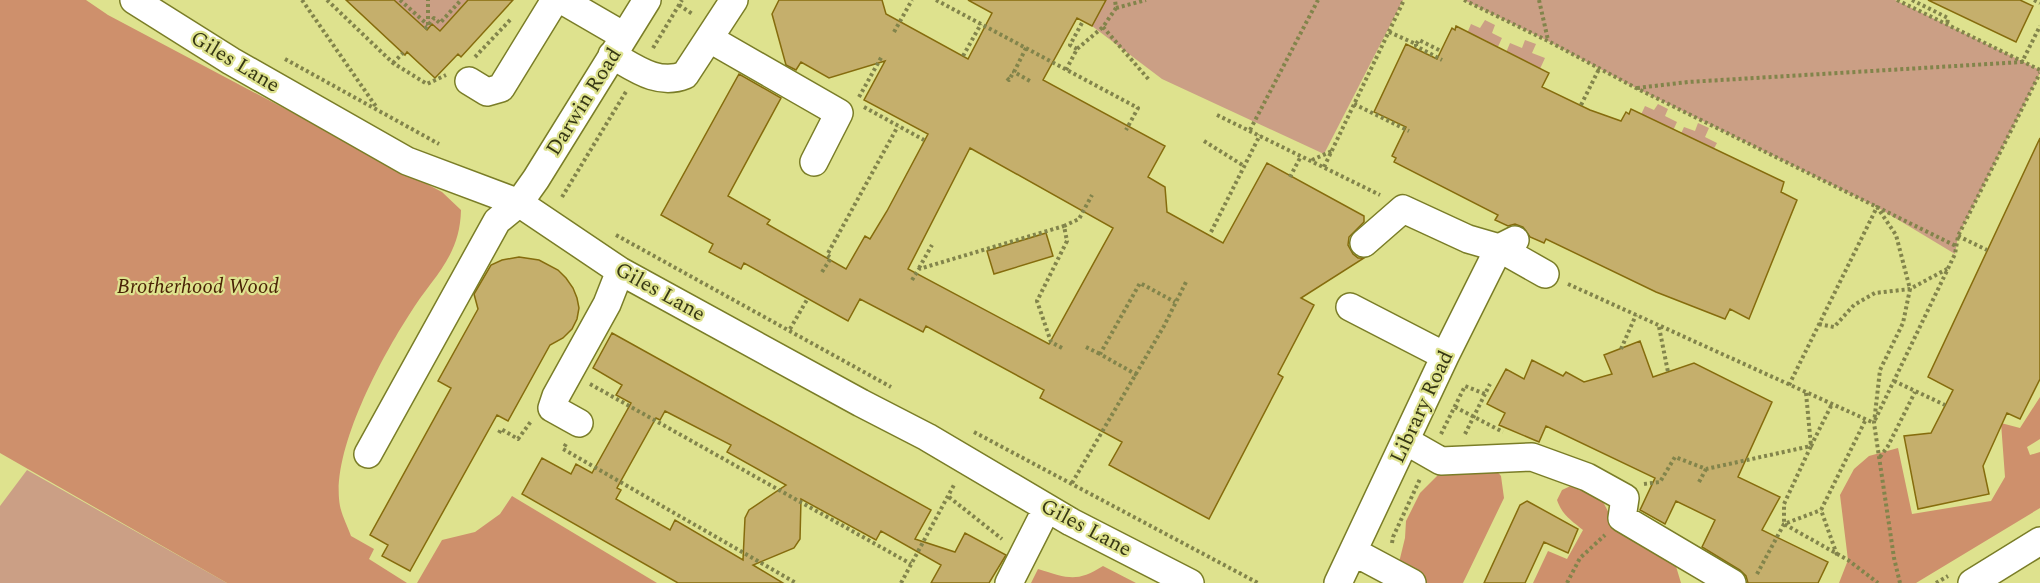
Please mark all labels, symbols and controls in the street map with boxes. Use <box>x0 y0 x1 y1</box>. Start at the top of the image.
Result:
street label: Giles Lane <box>184 23 286 101</box>
street label: Darwin Road <box>538 42 630 162</box>
street label: Giles Lane <box>609 254 711 330</box>
park label: Brotherhood Wood <box>117 271 279 303</box>
street label: Library Road <box>1382 345 1462 469</box>
street label: Giles Lane <box>1035 491 1137 565</box>

